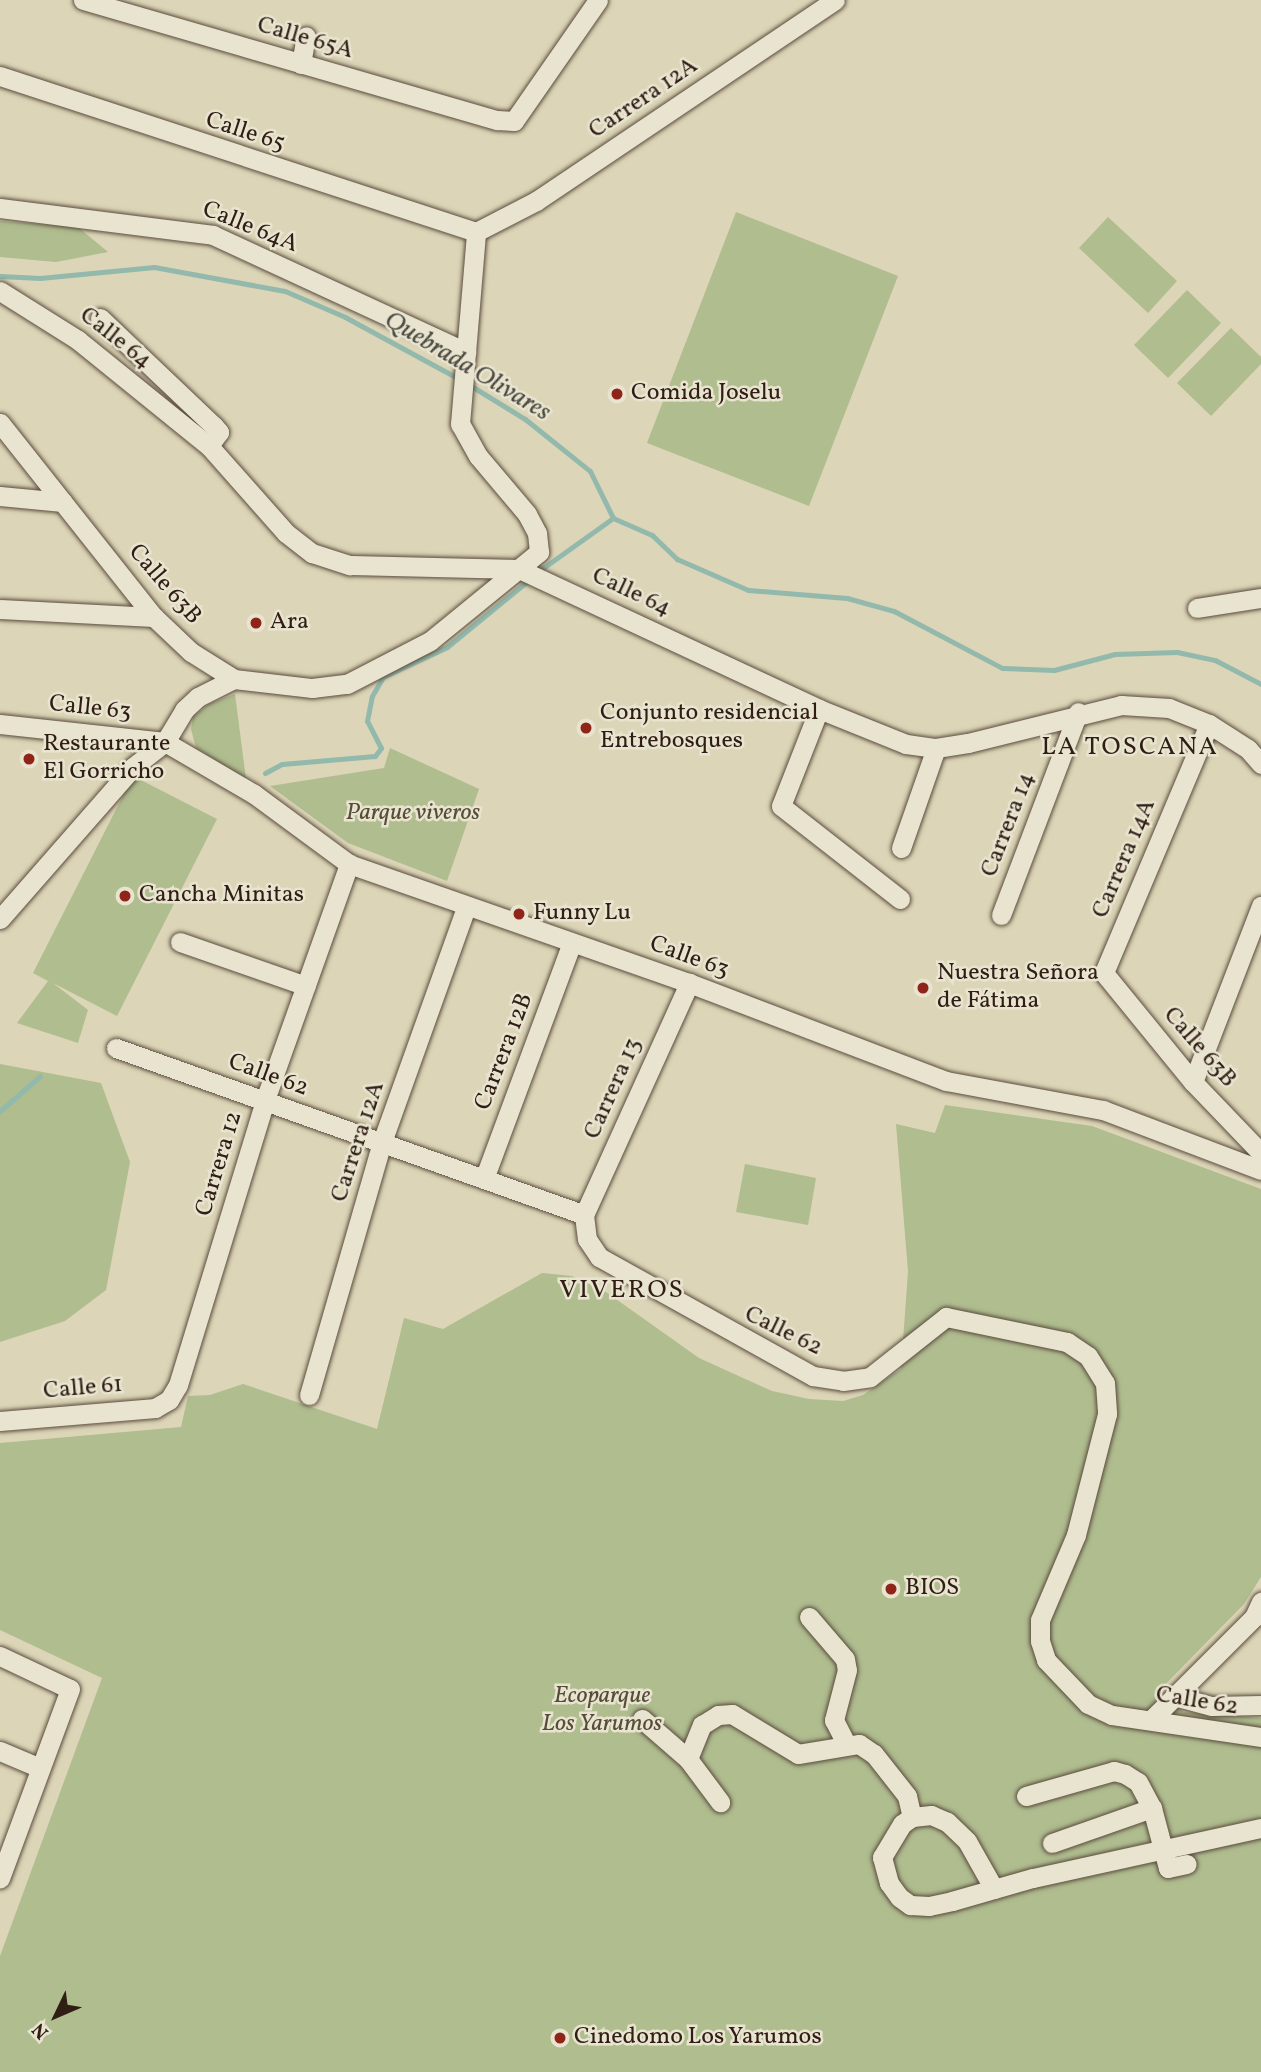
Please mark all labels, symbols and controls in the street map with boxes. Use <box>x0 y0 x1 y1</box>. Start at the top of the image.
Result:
street label: Calle 65A <box>254 12 356 66</box>
street label: Carrera 12A <box>584 52 704 146</box>
street label: Calle 65 <box>202 107 288 159</box>
street label: Calle 64A <box>198 196 302 260</box>
street label: Calle 64 <box>73 302 157 376</box>
water label: Quebrada Olivares <box>378 305 556 429</box>
place label: Comida Joselu <box>631 380 781 408</box>
marker: Comida Joselu <box>609 386 625 402</box>
street label: Calle 63B <box>121 539 207 631</box>
street label: Calle 64 <box>587 562 675 624</box>
place label: Ara <box>270 609 309 637</box>
marker: Ara <box>248 615 264 631</box>
street label: Calle 63 <box>48 690 132 728</box>
place label: Conjunto residencial Entrebosques <box>600 700 818 756</box>
marker: Conjunto residencial Entrebosques <box>578 720 594 736</box>
place label: Restaurante El Gorricho <box>43 731 170 787</box>
district label: LA TOSCANA <box>1042 732 1218 764</box>
marker: Restaurante El Gorricho <box>21 751 37 767</box>
street label: Carrera 14 <box>976 769 1042 881</box>
street label: Carrera 14A <box>1087 795 1163 923</box>
park label: Parque viveros <box>346 800 480 828</box>
place label: Cancha Minitas <box>139 882 304 910</box>
marker: Cancha Minitas <box>117 888 133 904</box>
place label: Funny Lu <box>533 900 632 928</box>
marker: Funny Lu <box>511 906 527 922</box>
street label: Calle 63 <box>645 930 733 986</box>
place label: Nuestra Señora de Fátima <box>937 960 1099 1016</box>
marker: Nuestra Señora de Fátima <box>915 980 931 996</box>
street label: Carrera 12B <box>470 989 540 1115</box>
street label: Calle 63B <box>1156 1002 1242 1094</box>
street label: Carrera 13 <box>579 1034 649 1144</box>
street label: Calle 62 <box>224 1048 312 1104</box>
street label: Carrera 12A <box>326 1078 392 1206</box>
street label: Carrera 12 <box>190 1108 250 1220</box>
district label: VIVEROS <box>560 1275 684 1307</box>
street label: Calle 62 <box>739 1301 827 1363</box>
street label: Calle 61 <box>42 1371 124 1407</box>
place label: BIOS <box>905 1575 959 1603</box>
marker: BIOS <box>883 1581 899 1597</box>
street label: Calle 62 <box>1154 1681 1240 1723</box>
park label: Ecoparque Los Yarumos <box>542 1683 662 1739</box>
north arrow <box>21 1981 91 2051</box>
text: N <box>27 2017 55 2045</box>
place label: Cinedomo Los Yarumos <box>574 2024 822 2052</box>
marker: Cinedomo Los Yarumos <box>552 2030 568 2046</box>

